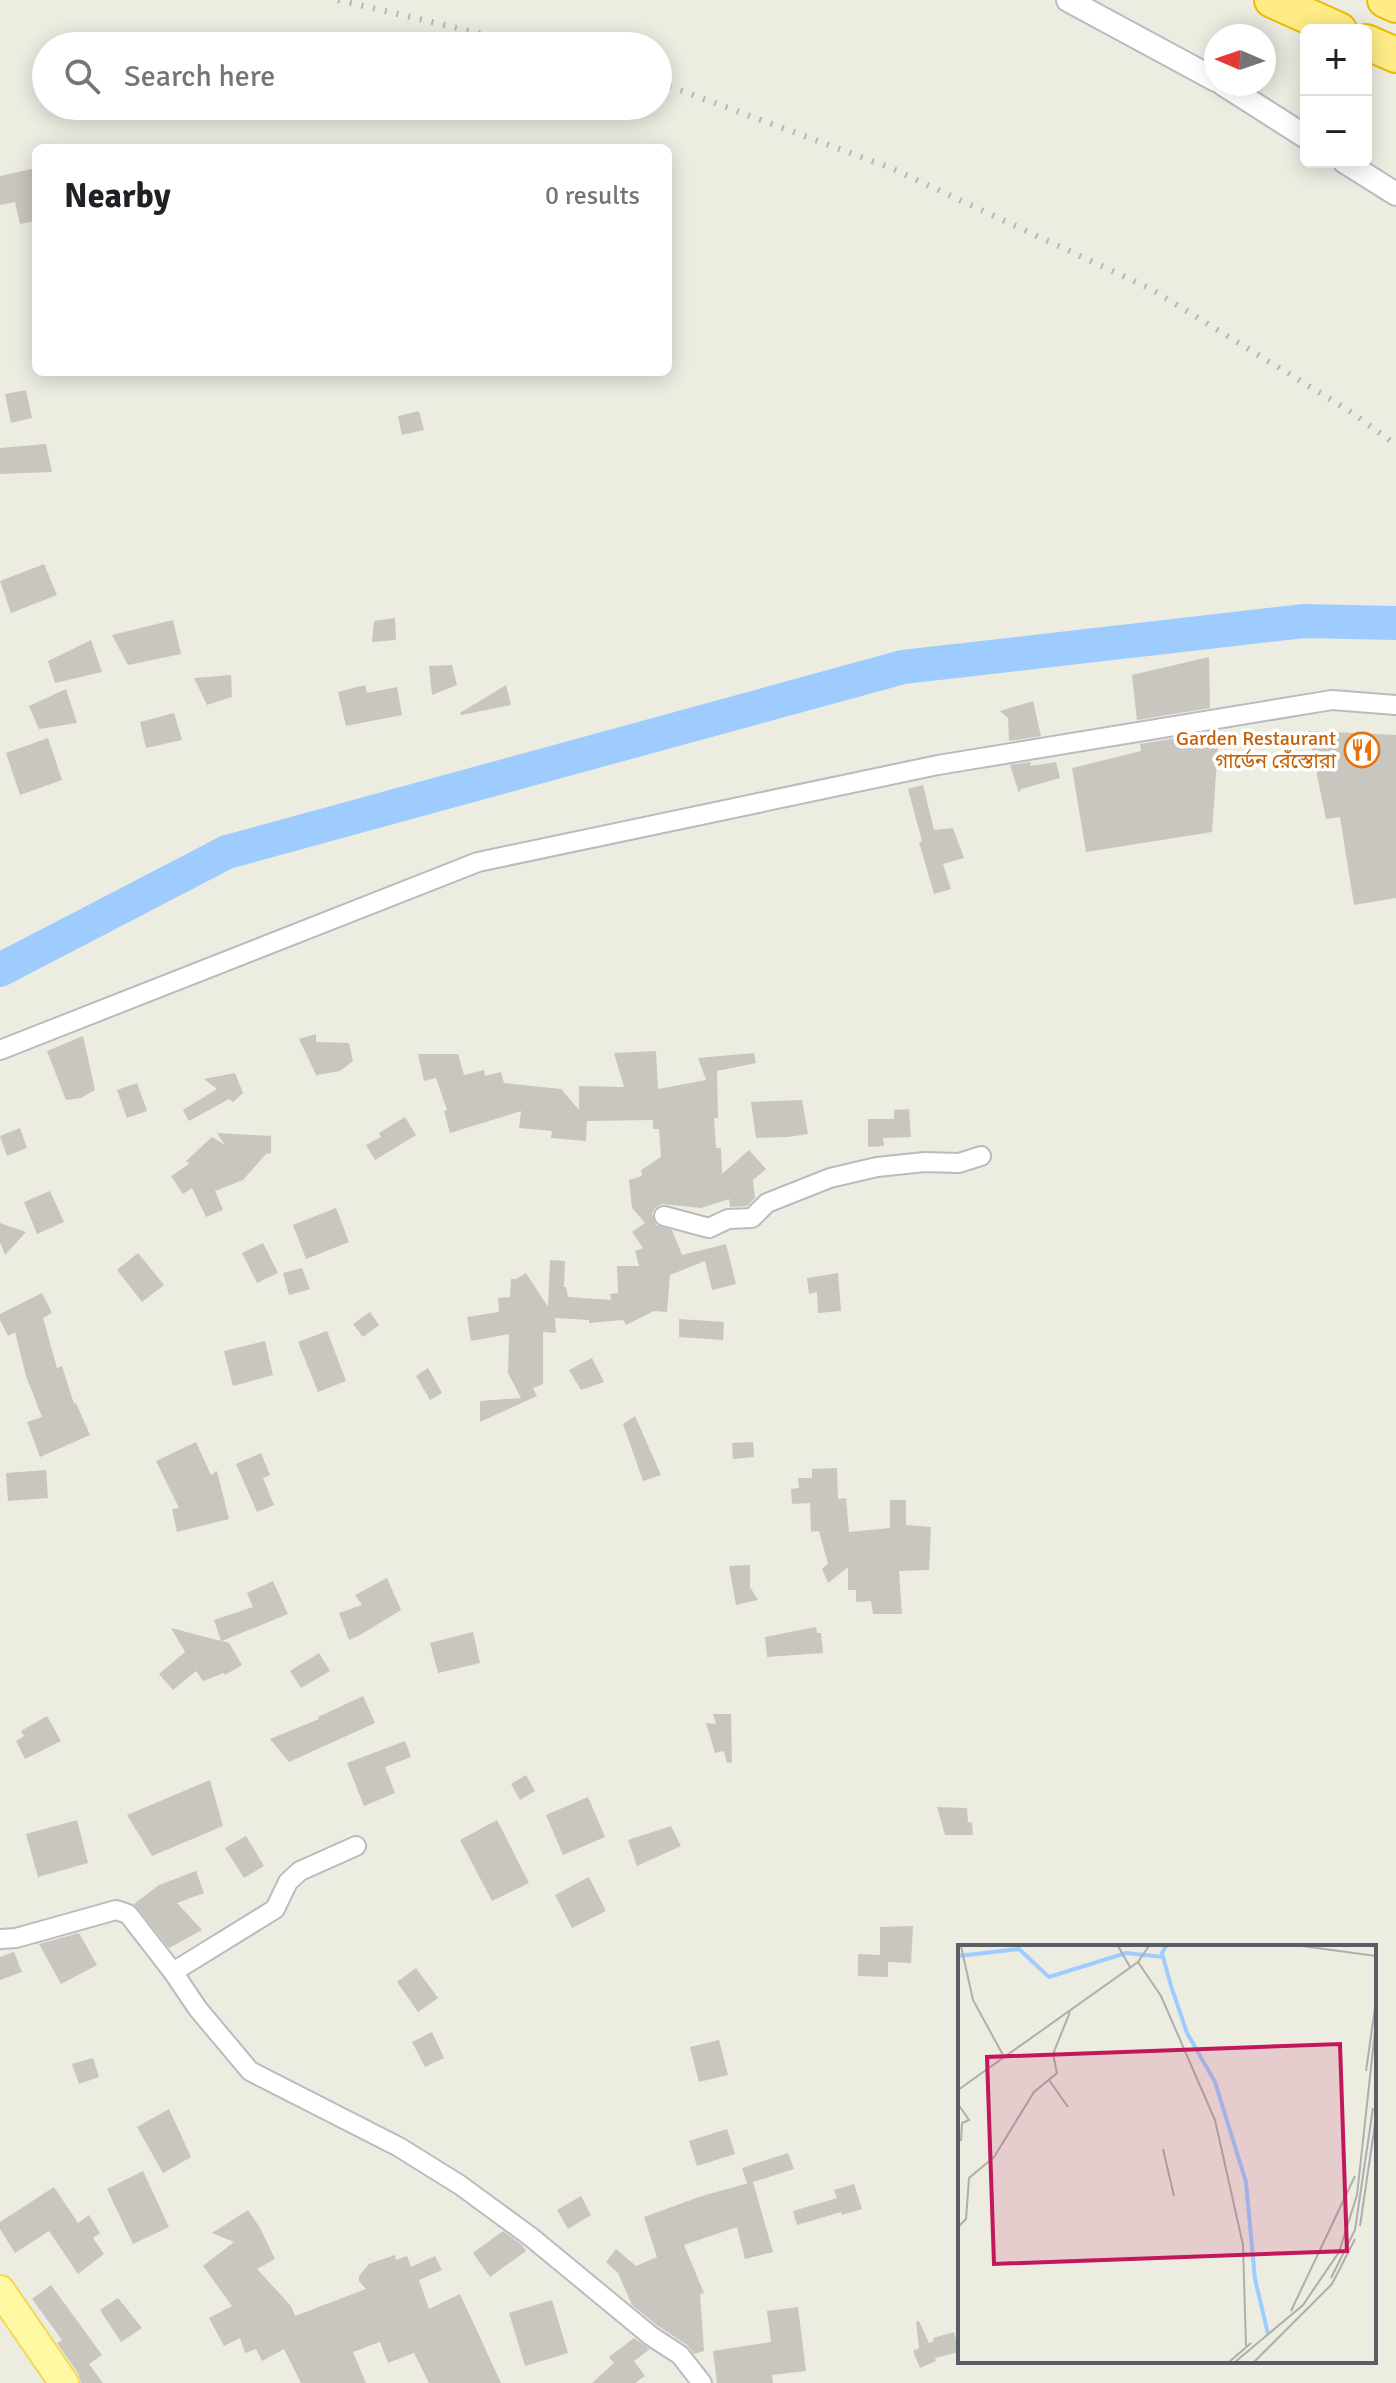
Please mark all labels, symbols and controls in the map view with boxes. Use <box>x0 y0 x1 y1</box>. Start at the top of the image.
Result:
north arrow <box>1204 24 1276 96</box>
map controls <box>1300 24 1372 168</box>
button: + <box>1300 24 1372 96</box>
search box <box>32 32 672 120</box>
icon: search <box>60 54 104 98</box>
text: Search here <box>124 58 275 95</box>
button: − <box>1300 96 1372 168</box>
text: Nearby <box>64 175 171 217</box>
text: 0 results <box>545 180 640 212</box>
place label: Garden Restaurant গার্ডেন রেঁস্তোরা <box>1176 726 1337 774</box>
restaurant icon: Garden Restaurant গার্ডেন রেঁস্তোরা <box>1343 731 1381 769</box>
inset map <box>958 1945 1376 2363</box>

